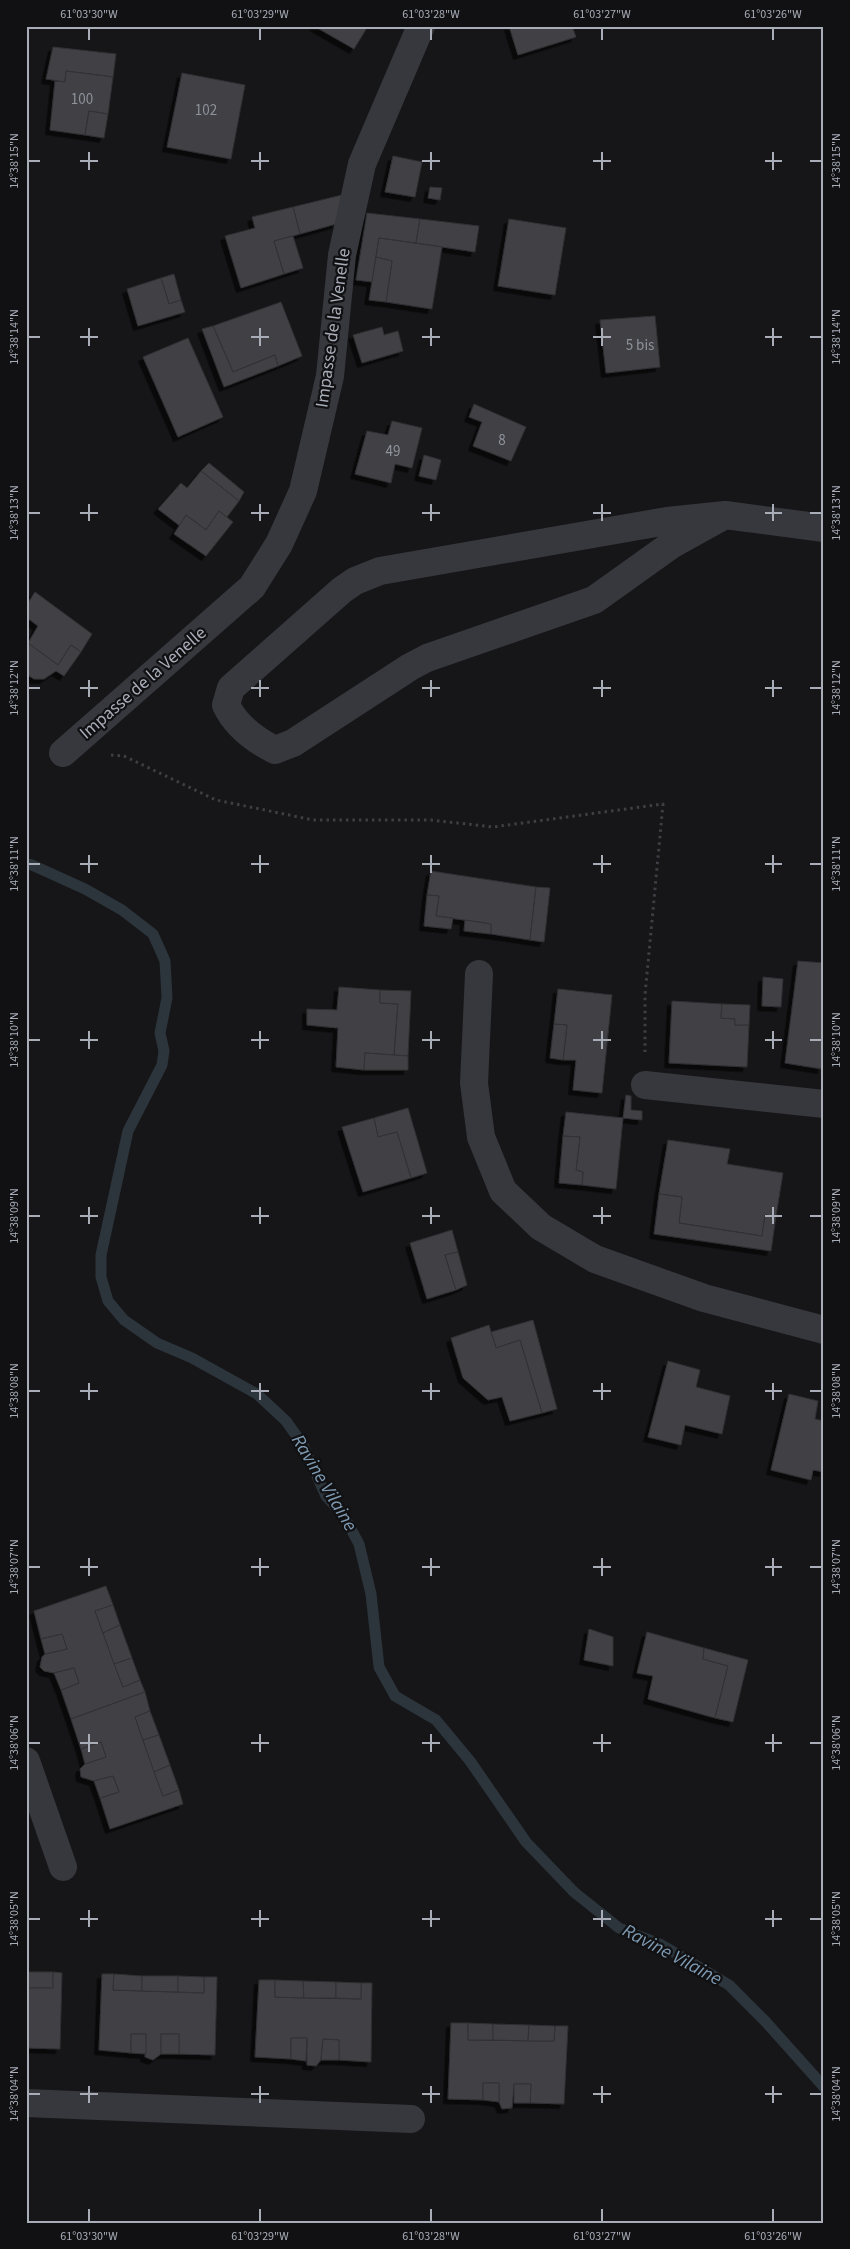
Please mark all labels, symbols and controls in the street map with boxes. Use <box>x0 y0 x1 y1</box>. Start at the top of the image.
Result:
text: 61°03'30"W <box>60 6 118 23</box>
text: 61°03'29"W <box>231 6 289 23</box>
text: 61°03'28"W <box>402 6 460 23</box>
text: 61°03'27"W <box>573 6 631 23</box>
text: 61°03'26"W <box>744 6 802 23</box>
house number: 100 <box>71 89 93 110</box>
house number: 102 <box>195 100 217 121</box>
text: 14°38'15"N <box>6 133 23 189</box>
text: 14°38'15"N <box>828 133 845 189</box>
street label: Impasse de la Venelle <box>309 247 357 409</box>
text: 14°38'14"N <box>6 309 23 365</box>
text: 14°38'14"N <box>828 309 845 365</box>
house number: 5 bis <box>626 335 654 356</box>
house number: 8 <box>498 430 506 451</box>
house number: 49 <box>386 441 400 462</box>
text: 14°38'13"N <box>6 485 23 541</box>
text: 14°38'13"N <box>828 485 845 541</box>
street label: Impasse de la Venelle <box>74 621 212 745</box>
text: 14°38'12"N <box>6 660 23 716</box>
text: 14°38'12"N <box>828 660 845 716</box>
text: 14°38'11"N <box>6 836 23 892</box>
text: 14°38'11"N <box>828 836 845 892</box>
text: 14°38'10"N <box>6 1012 23 1068</box>
text: 14°38'10"N <box>828 1012 845 1068</box>
text: 14°38'09"N <box>6 1188 23 1244</box>
text: 14°38'09"N <box>828 1188 845 1244</box>
text: 14°38'08"N <box>6 1363 23 1419</box>
text: 14°38'08"N <box>828 1363 845 1419</box>
water label: Ravine Vilaine <box>284 1429 364 1537</box>
text: 14°38'07"N <box>6 1539 23 1595</box>
text: 14°38'07"N <box>828 1539 845 1595</box>
text: 14°38'06"N <box>6 1715 23 1771</box>
text: 14°38'06"N <box>828 1715 845 1771</box>
text: 14°38'05"N <box>6 1891 23 1947</box>
text: 14°38'05"N <box>828 1891 845 1947</box>
water label: Ravine Vilaine <box>618 1918 726 1992</box>
text: 14°38'04"N <box>6 2066 23 2122</box>
text: 14°38'04"N <box>828 2066 845 2122</box>
text: 61°03'30"W <box>60 2228 118 2245</box>
text: 61°03'29"W <box>231 2228 289 2245</box>
text: 61°03'28"W <box>402 2228 460 2245</box>
text: 61°03'27"W <box>573 2228 631 2245</box>
text: 61°03'26"W <box>744 2228 802 2245</box>

